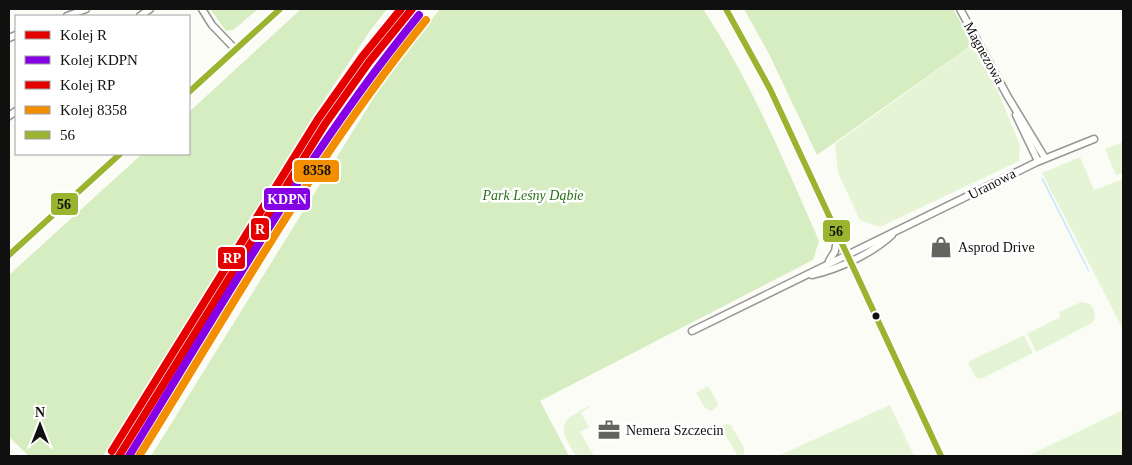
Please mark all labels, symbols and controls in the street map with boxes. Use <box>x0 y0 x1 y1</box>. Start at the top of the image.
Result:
legend <box>15 15 190 155</box>
street label: Magnezowa <box>961 19 1008 87</box>
text: Kolej R <box>60 27 107 43</box>
text: Kolej KDPN <box>60 52 138 68</box>
text: Kolej RP <box>60 77 115 93</box>
text: Kolej 8358 <box>60 102 127 118</box>
text: 56 <box>60 127 76 143</box>
line badge: 8358 <box>293 159 340 183</box>
text: 8358 <box>303 163 331 178</box>
street label: Uranowa <box>966 165 1019 202</box>
line badge: KDPN <box>263 187 311 211</box>
park label: Park Leśny Dąbie <box>481 188 584 203</box>
line badge: 56 <box>50 192 79 216</box>
text: KDPN <box>267 192 307 207</box>
text: 56 <box>57 197 71 212</box>
line badge: R <box>250 217 270 241</box>
line badge: 56 <box>822 219 851 243</box>
text: R <box>255 222 266 237</box>
text: 56 <box>829 224 843 239</box>
shop icon: Asprod Drive <box>928 234 954 260</box>
place label: Asprod Drive <box>958 240 1035 255</box>
line badge: RP <box>217 246 246 270</box>
text: RP <box>223 251 242 266</box>
unlabelled marker <box>871 311 881 321</box>
north arrow <box>15 400 65 450</box>
text: N <box>35 405 45 420</box>
office icon: Nemera Szczecin <box>596 417 622 443</box>
place label: Nemera Szczecin <box>626 423 724 438</box>

